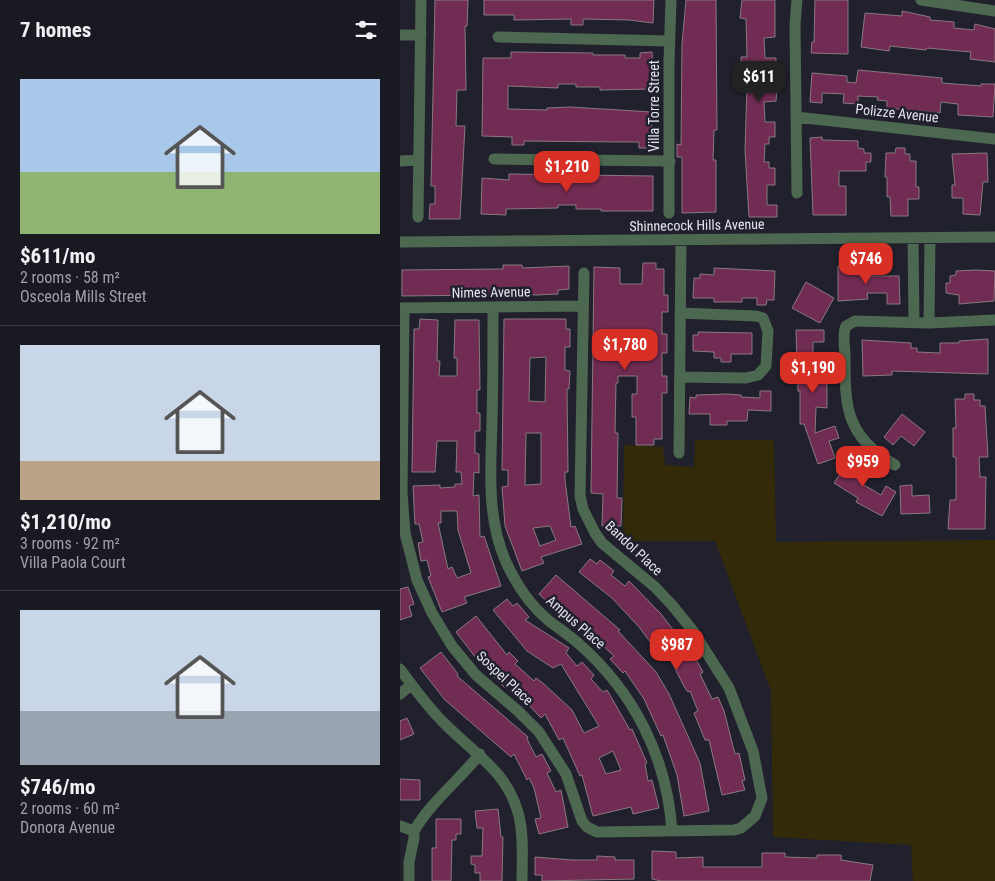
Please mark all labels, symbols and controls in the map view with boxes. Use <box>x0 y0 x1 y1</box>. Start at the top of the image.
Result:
icon: filters <box>352 16 380 44</box>
text: 7 homes <box>20 18 91 42</box>
street label: Villa Torre Street <box>646 60 662 152</box>
pin: $611 <box>729 61 789 103</box>
text: $611 <box>743 67 775 86</box>
street label: Polizze Avenue <box>855 101 940 125</box>
icon: home <box>155 112 245 202</box>
pin: $1,210 <box>526 150 608 193</box>
text: $1,210 <box>545 157 589 176</box>
street label: Shinnecock Hills Avenue <box>629 216 765 234</box>
pin: $746 <box>836 242 896 285</box>
text: $611/mo <box>20 244 95 268</box>
text: $746 <box>850 249 882 268</box>
text: 2 rooms · 58 m² <box>20 268 120 287</box>
street label: Nimes Avenue <box>451 283 531 301</box>
text: Osceola Mills Street <box>20 287 146 306</box>
pin: $1,780 <box>584 328 666 371</box>
text: $1,780 <box>603 335 647 354</box>
pin: $1,190 <box>772 352 854 394</box>
text: $1,190 <box>791 358 835 377</box>
icon: home <box>155 377 245 467</box>
pin: $959 <box>833 446 893 488</box>
text: $959 <box>847 452 879 471</box>
text: $1,210/mo <box>20 510 111 534</box>
street label: Bandol Place <box>602 518 666 579</box>
text: 3 rooms · 92 m² <box>20 534 120 553</box>
text: Villa Paola Court <box>20 553 126 572</box>
street label: Ampus Place <box>543 592 609 652</box>
pin: $987 <box>647 628 707 671</box>
text: $987 <box>661 635 693 654</box>
icon: home <box>155 642 245 732</box>
street label: Sospel Place <box>473 648 537 708</box>
text: $746/mo <box>20 775 95 799</box>
text: 2 rooms · 60 m² <box>20 799 120 818</box>
text: Donora Avenue <box>20 818 115 837</box>

